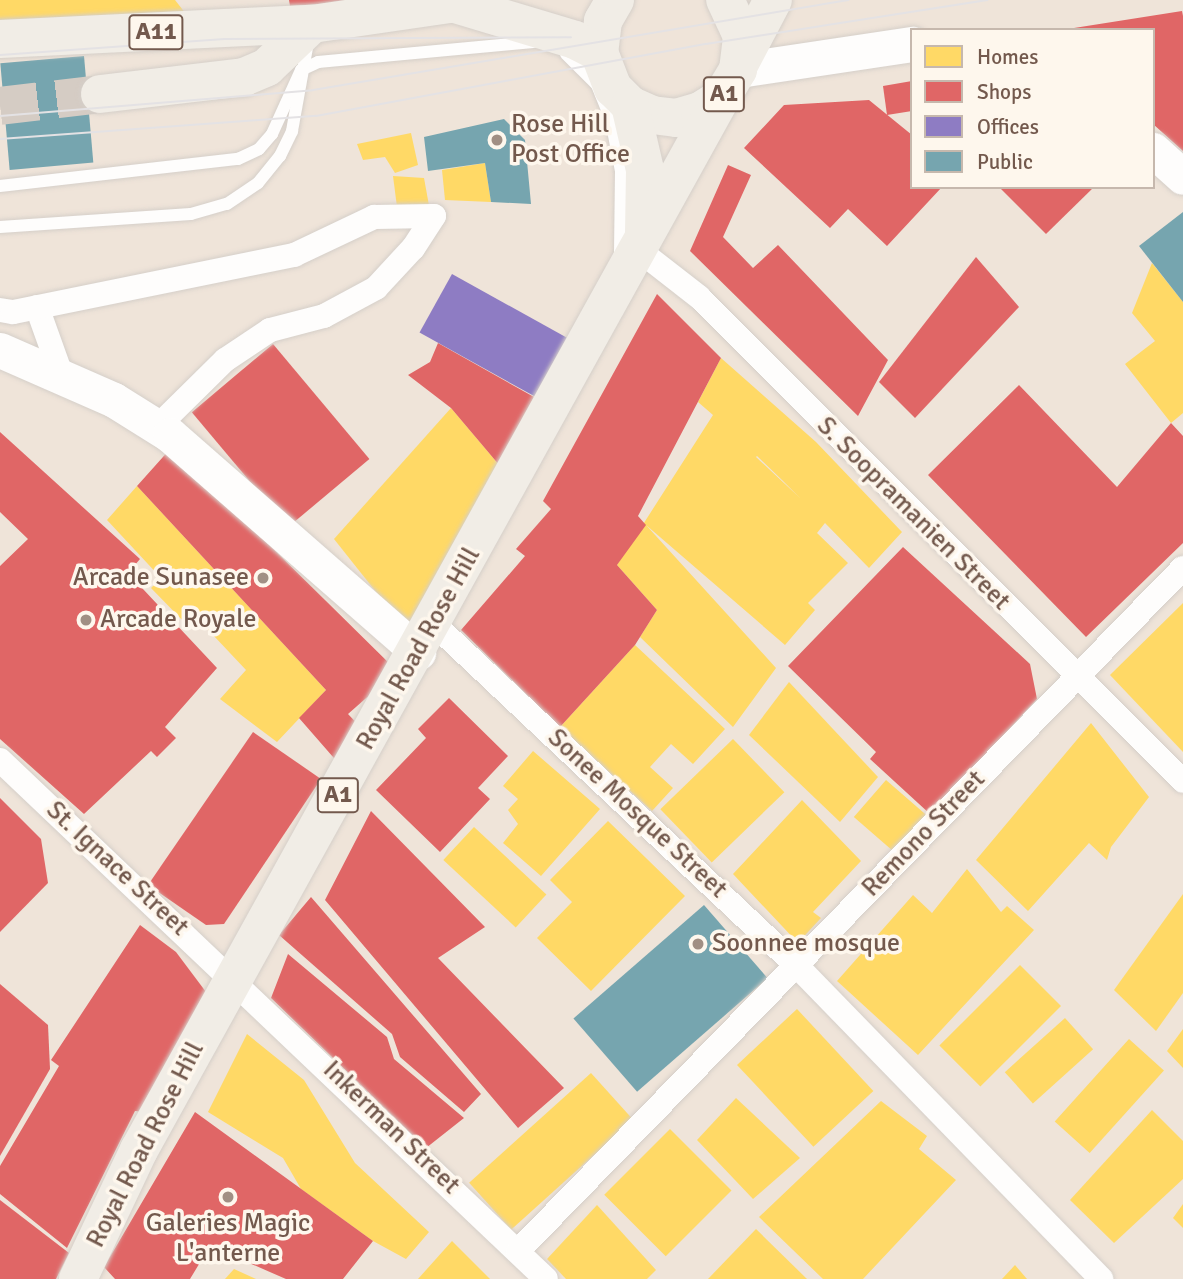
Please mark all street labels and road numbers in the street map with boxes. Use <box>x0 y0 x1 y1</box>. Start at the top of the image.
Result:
road number: A11 <box>128 12 184 52</box>
road number: A1 <box>701 74 747 114</box>
street label: S. Soopramanien Street <box>810 411 1016 617</box>
street label: Royal Road Rose Hill <box>350 542 488 756</box>
street label: Sonee Mosque Street <box>541 723 733 905</box>
street label: Remono Street <box>856 764 992 904</box>
road number: A1 <box>315 774 361 816</box>
street label: St. Ignace Street <box>39 795 195 943</box>
street label: Royal Road Rose Hill <box>81 1037 211 1253</box>
street label: Inkerman Street <box>316 1055 466 1201</box>

